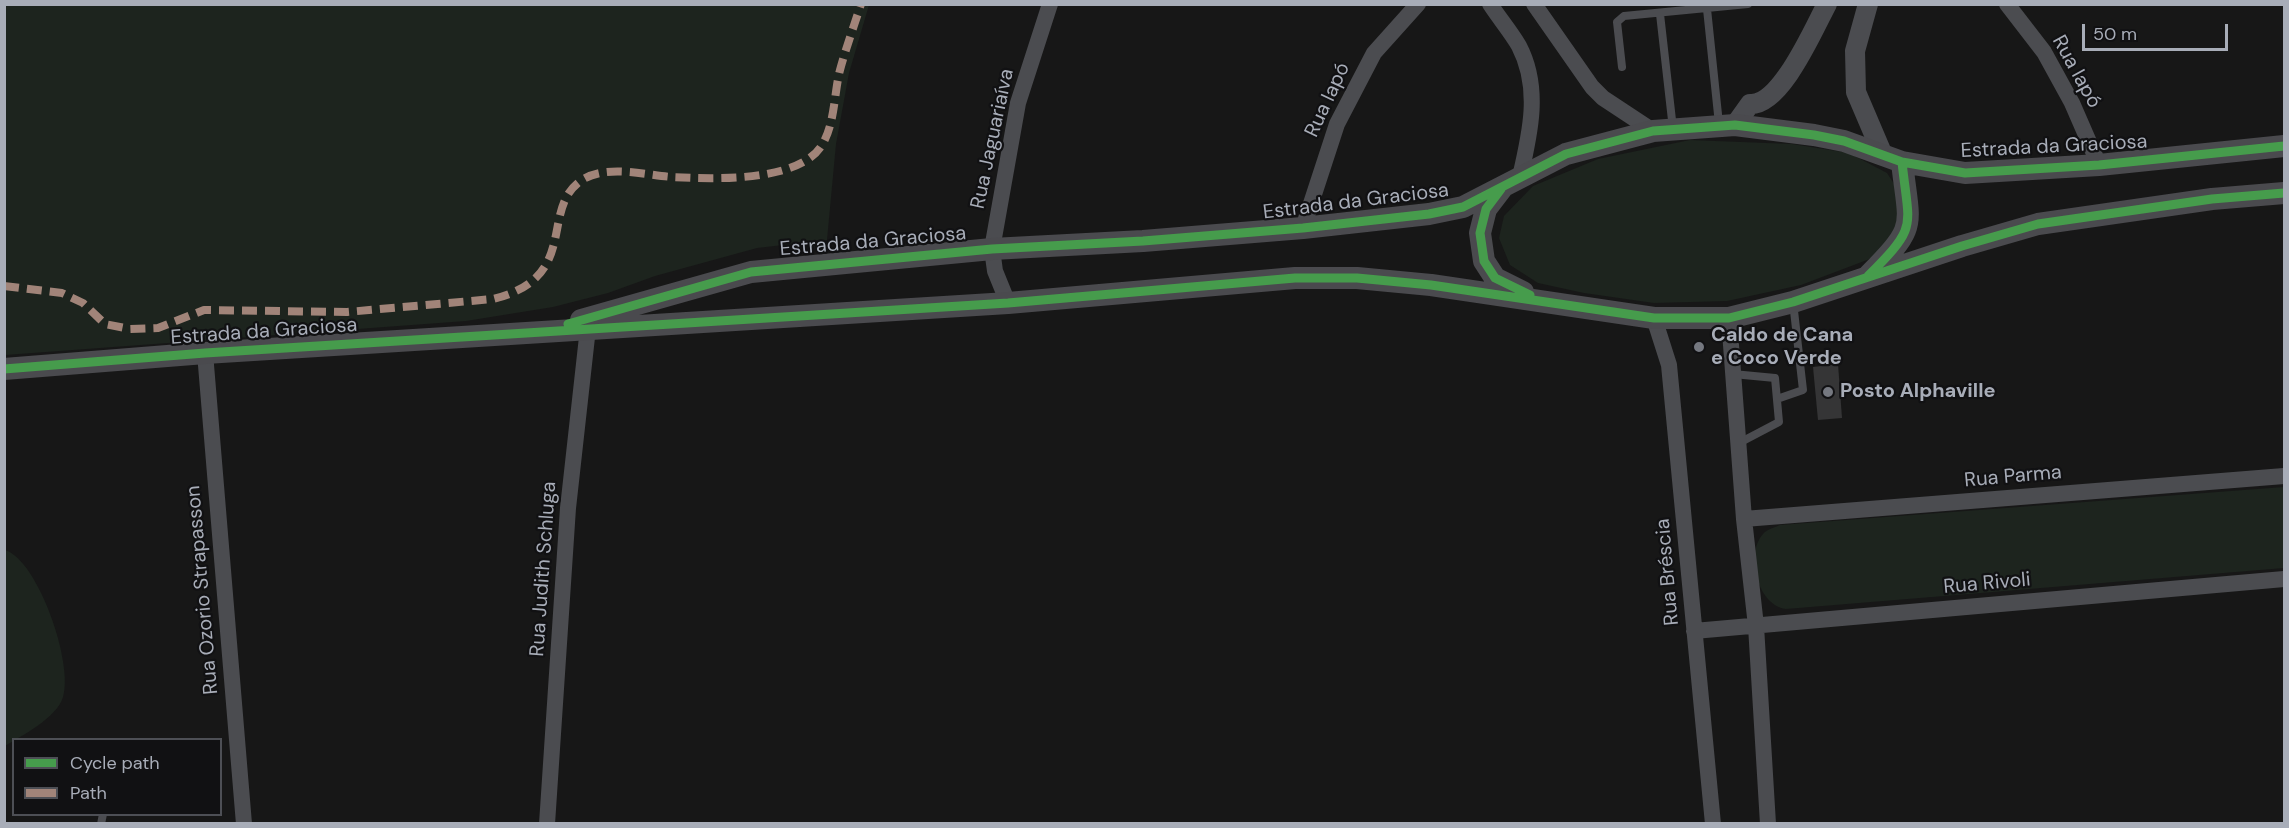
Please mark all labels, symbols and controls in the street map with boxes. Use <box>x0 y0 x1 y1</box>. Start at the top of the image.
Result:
scale bar <box>2085 12 2230 50</box>
text: 50 m <box>2093 22 2137 46</box>
street label: Rua Iapó <box>2046 31 2106 113</box>
street label: Rua Iapó <box>1300 59 1356 141</box>
street label: Rua Jaguariaíva <box>966 67 1020 211</box>
street label: Estrada da Graciosa <box>1960 130 2148 164</box>
street label: Estrada da Graciosa <box>1262 179 1450 225</box>
street label: Estrada da Graciosa <box>779 222 967 262</box>
street label: Estrada da Graciosa <box>170 314 358 350</box>
place label: Caldo de Cana e Coco Verde <box>1711 324 1853 371</box>
marker: Caldo de Cana e Coco Verde <box>1692 340 1706 354</box>
place label: Posto Alphaville <box>1840 380 1996 404</box>
marker: Posto Alphaville <box>1821 385 1835 399</box>
street label: Rua Parma <box>1963 461 2063 493</box>
street label: Rua Judith Schluga <box>526 481 562 657</box>
street label: Rua Ozorio Strapasson <box>182 484 224 696</box>
street label: Rua Bréscia <box>1651 518 1685 626</box>
street label: Rua Rivoli <box>1942 568 2032 600</box>
legend <box>12 738 222 816</box>
text: Cycle path <box>70 751 160 775</box>
text: Path <box>70 781 107 805</box>

